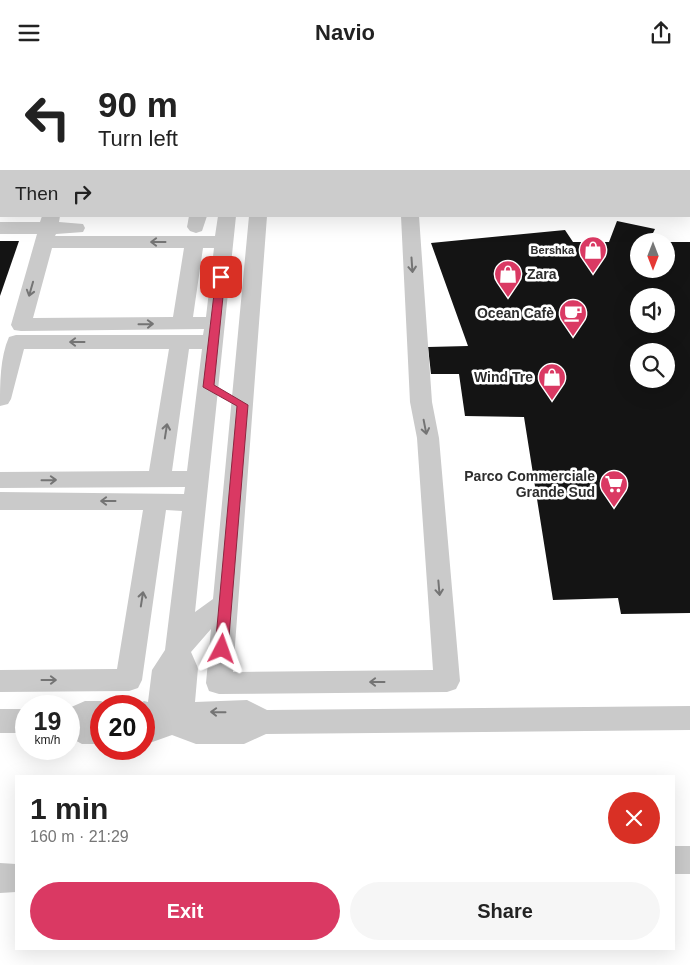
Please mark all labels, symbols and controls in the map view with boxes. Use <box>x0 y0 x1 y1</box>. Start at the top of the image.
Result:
icon: menu <box>15 19 43 47</box>
icon: share <box>647 19 675 47</box>
text: Navio <box>315 20 375 45</box>
icon: left <box>15 85 80 150</box>
text: 90 m <box>98 85 178 124</box>
text: Turn left <box>98 126 178 151</box>
icon: right <box>68 180 96 208</box>
text: Then <box>15 183 58 204</box>
north arrow <box>630 233 675 277</box>
map controls <box>630 233 675 388</box>
shop icon: Bershka <box>578 235 608 274</box>
one-way arrow <box>151 237 167 247</box>
place label: Bershka <box>531 244 575 256</box>
pin <box>200 256 242 298</box>
one-way arrow <box>408 257 417 273</box>
shop icon: Zara <box>493 259 523 298</box>
icon: arrive <box>207 263 235 291</box>
place label: Zara <box>527 266 557 282</box>
one-way arrow <box>26 281 36 297</box>
button: sound <box>630 288 675 333</box>
cafe icon: Ocean Cafè <box>558 298 588 337</box>
place label: Ocean Cafè <box>477 305 554 321</box>
one-way arrow <box>138 319 154 329</box>
one-way arrow <box>69 337 86 347</box>
button: search <box>630 343 675 388</box>
shop icon: Wind Tre <box>537 362 567 401</box>
place label: Wind Tre <box>474 369 533 385</box>
one-way arrow <box>421 418 431 434</box>
one-way arrow <box>162 423 172 439</box>
place label: Parco Commerciale Grande Sud <box>464 468 595 500</box>
supermarket icon: Parco Commerciale Grande Sud <box>599 469 629 508</box>
one-way arrow <box>40 475 56 485</box>
one-way arrow <box>100 496 116 506</box>
one-way arrow <box>435 580 444 596</box>
one-way arrow <box>137 591 147 607</box>
position arrow <box>195 622 247 674</box>
one-way arrow <box>40 675 56 685</box>
one-way arrow <box>370 677 386 687</box>
speed limit sign: 20 <box>90 695 155 760</box>
text: 19 <box>34 707 61 735</box>
one-way arrow <box>210 707 226 717</box>
text: km/h <box>34 733 61 747</box>
text: 1 min <box>30 792 108 825</box>
button: close <box>608 792 660 844</box>
text: 160 m · 21:29 <box>30 828 129 845</box>
button: Exit <box>30 882 340 940</box>
button: Share <box>350 882 660 940</box>

